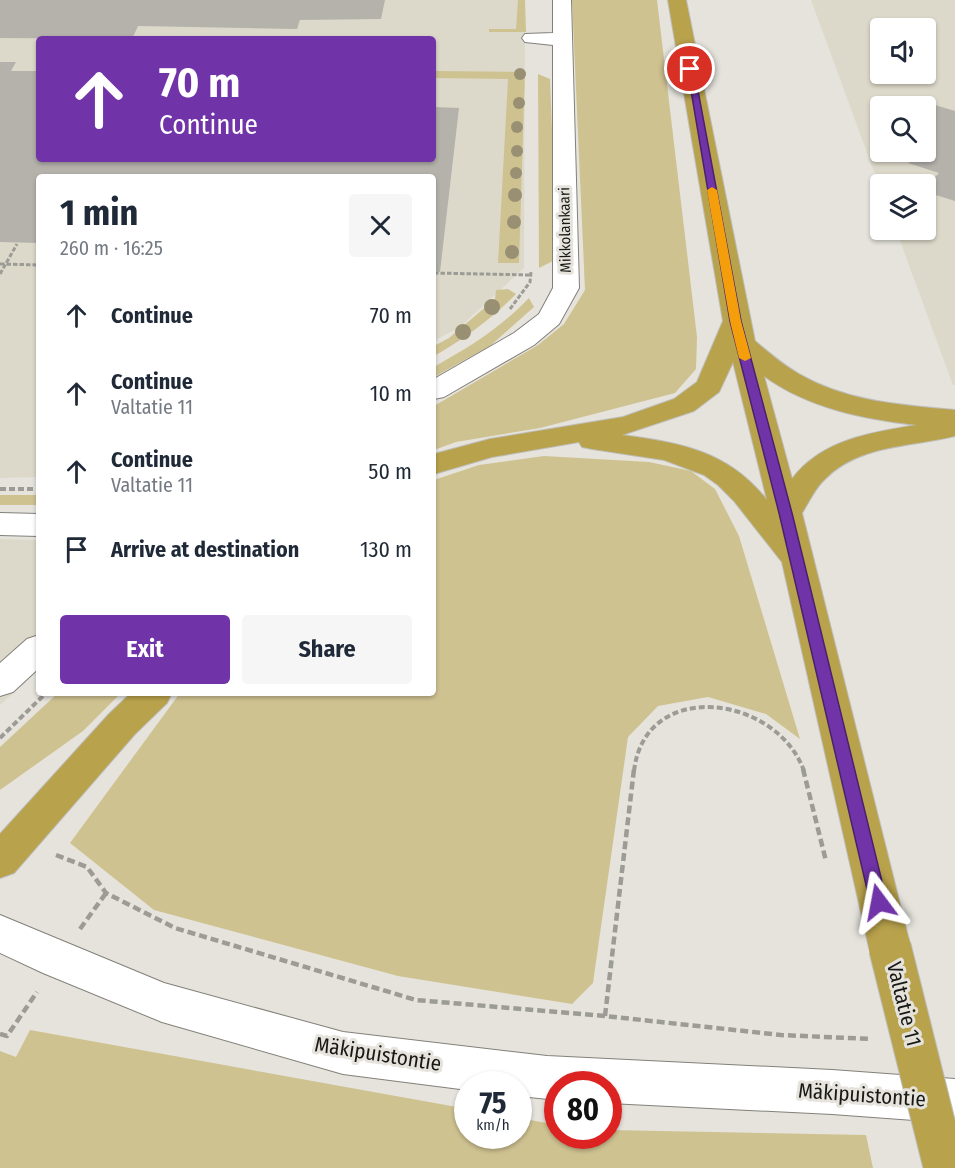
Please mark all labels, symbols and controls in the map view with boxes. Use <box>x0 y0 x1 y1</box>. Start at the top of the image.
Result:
map controls <box>870 18 936 240</box>
button: sound <box>870 18 936 84</box>
pin <box>664 43 715 94</box>
icon: arrive <box>673 52 706 85</box>
text: 70 m <box>159 58 240 108</box>
icon: ahead <box>60 60 138 138</box>
button: search <box>870 96 936 162</box>
text: Continue <box>159 109 258 141</box>
button: layers <box>870 174 936 240</box>
street label: Mikkolankaari <box>555 187 575 273</box>
text: 1 min <box>60 191 138 235</box>
button: close <box>349 194 412 257</box>
text: 260 m · 16:25 <box>60 236 163 260</box>
icon: ahead <box>60 299 93 332</box>
text: Continue <box>111 302 193 329</box>
text: 70 m <box>370 302 412 329</box>
text: Continue <box>111 368 193 395</box>
icon: ahead <box>60 377 93 410</box>
text: 10 m <box>370 380 412 407</box>
text: Valtatie 11 <box>111 395 193 419</box>
text: Continue <box>111 446 193 473</box>
icon: ahead <box>60 455 93 488</box>
text: 50 m <box>368 458 412 485</box>
text: Valtatie 11 <box>111 473 193 497</box>
icon: arrive <box>60 533 93 566</box>
text: Arrive at destination <box>111 536 299 563</box>
text: 130 m <box>360 536 412 563</box>
button: Exit <box>60 615 230 684</box>
button: Share <box>242 615 412 684</box>
position arrow <box>847 870 911 934</box>
street label: Valtatie 11 <box>881 959 927 1049</box>
street label: Mäkipuistontie <box>313 1031 443 1077</box>
speed limit sign: 80 <box>544 1071 622 1149</box>
street label: Mäkipuistontie <box>797 1078 927 1112</box>
text: 75 <box>479 1085 507 1121</box>
text: km/h <box>476 1116 510 1134</box>

